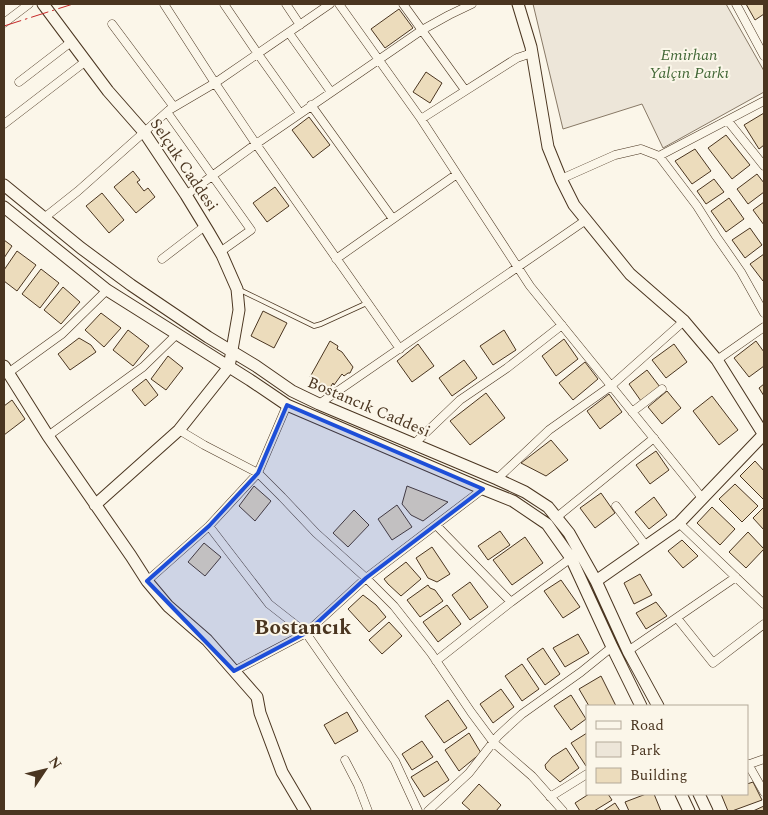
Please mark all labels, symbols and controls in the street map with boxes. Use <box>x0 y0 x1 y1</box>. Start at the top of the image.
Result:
park label: Emirhan Yalçın Parkı <box>649 43 730 85</box>
street label: Selçuk Caddesi <box>144 114 224 216</box>
street label: Bostancık Caddesi <box>304 370 434 444</box>
district label: Bostancık <box>254 612 352 644</box>
legend <box>586 705 748 795</box>
text: Road <box>630 714 664 737</box>
text: Park <box>630 739 661 762</box>
north arrow <box>20 745 70 795</box>
text: N <box>43 752 67 774</box>
text: Building <box>630 764 687 787</box>

